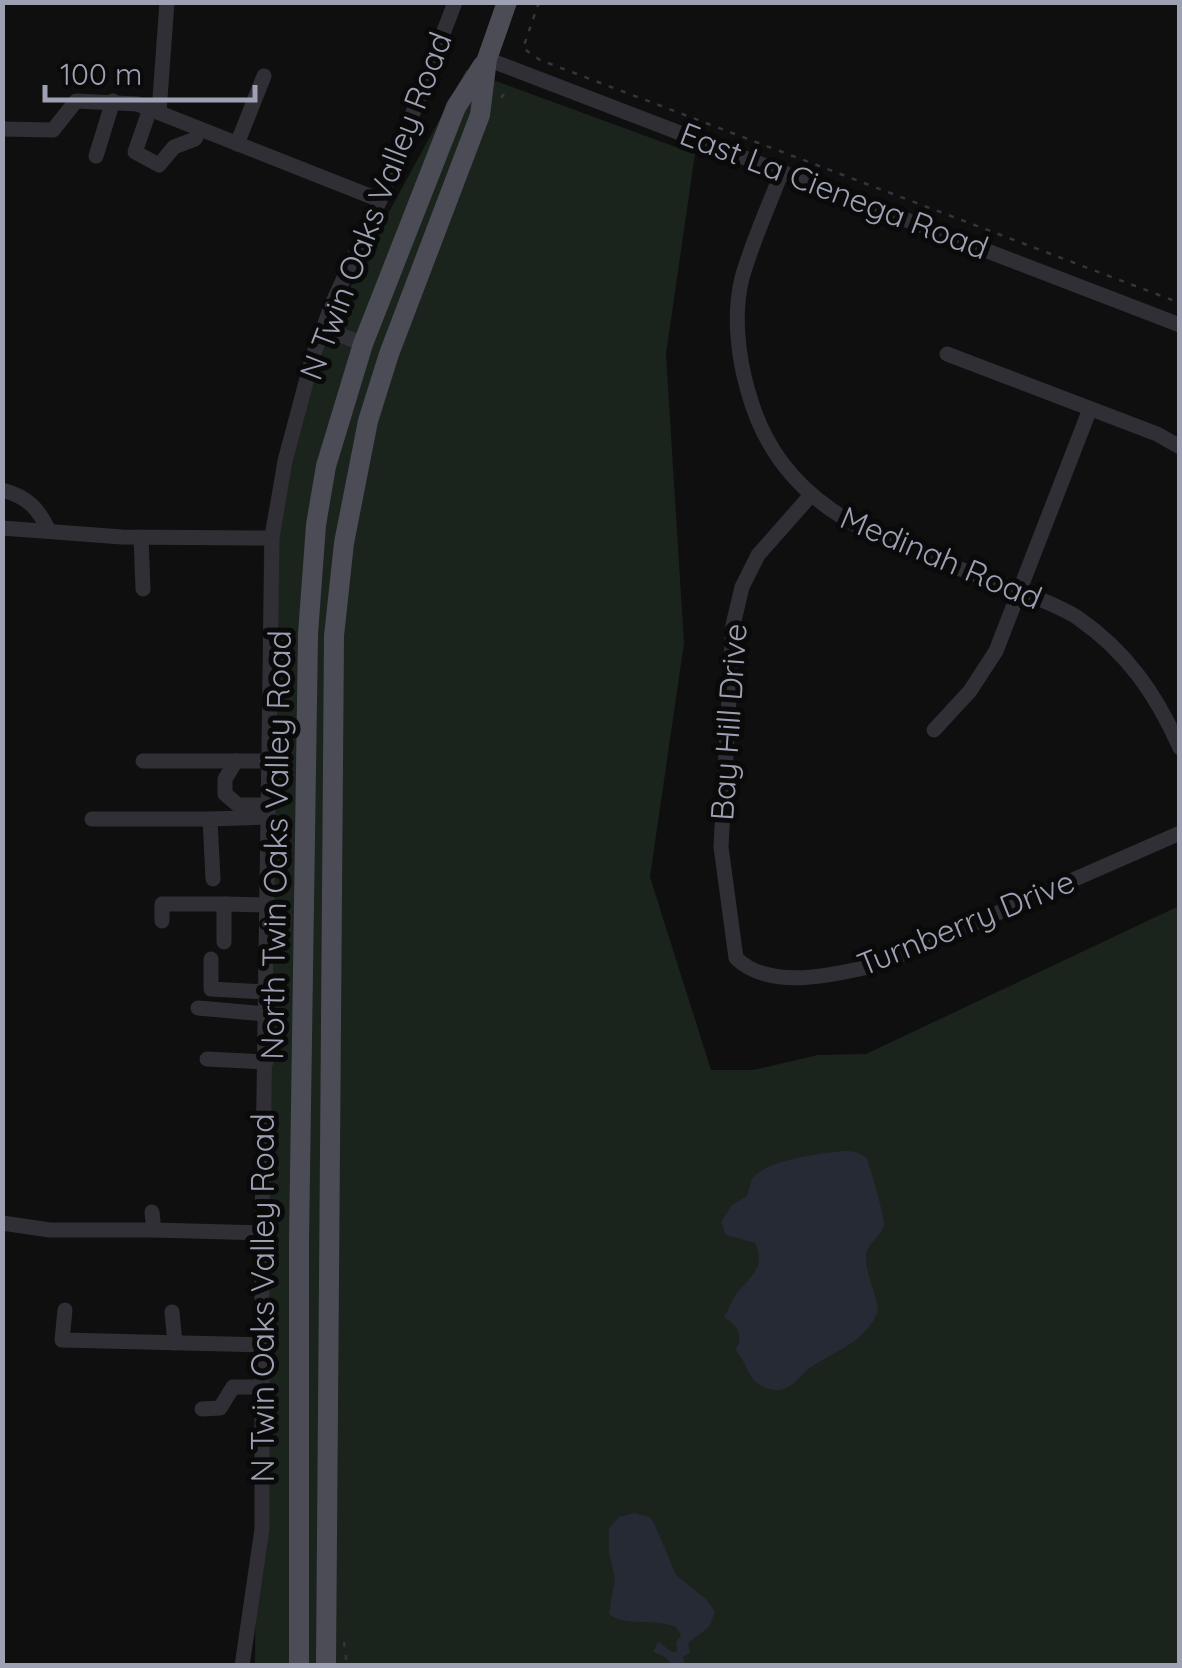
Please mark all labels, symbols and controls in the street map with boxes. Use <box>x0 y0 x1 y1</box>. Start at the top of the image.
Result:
street label: N Twin Oaks Valley Road <box>290 26 460 385</box>
scale bar <box>45 40 255 102</box>
text: 100 m <box>60 55 142 93</box>
street label: East La Cienega Road <box>675 113 994 267</box>
street label: Medinah Road <box>835 497 1048 617</box>
street label: Bay Hill Drive <box>701 622 755 822</box>
street label: North Twin Oaks Valley Road <box>251 630 299 1060</box>
street label: Turnberry Drive <box>851 860 1080 984</box>
street label: N Twin Oaks Valley Road <box>242 1113 282 1483</box>

